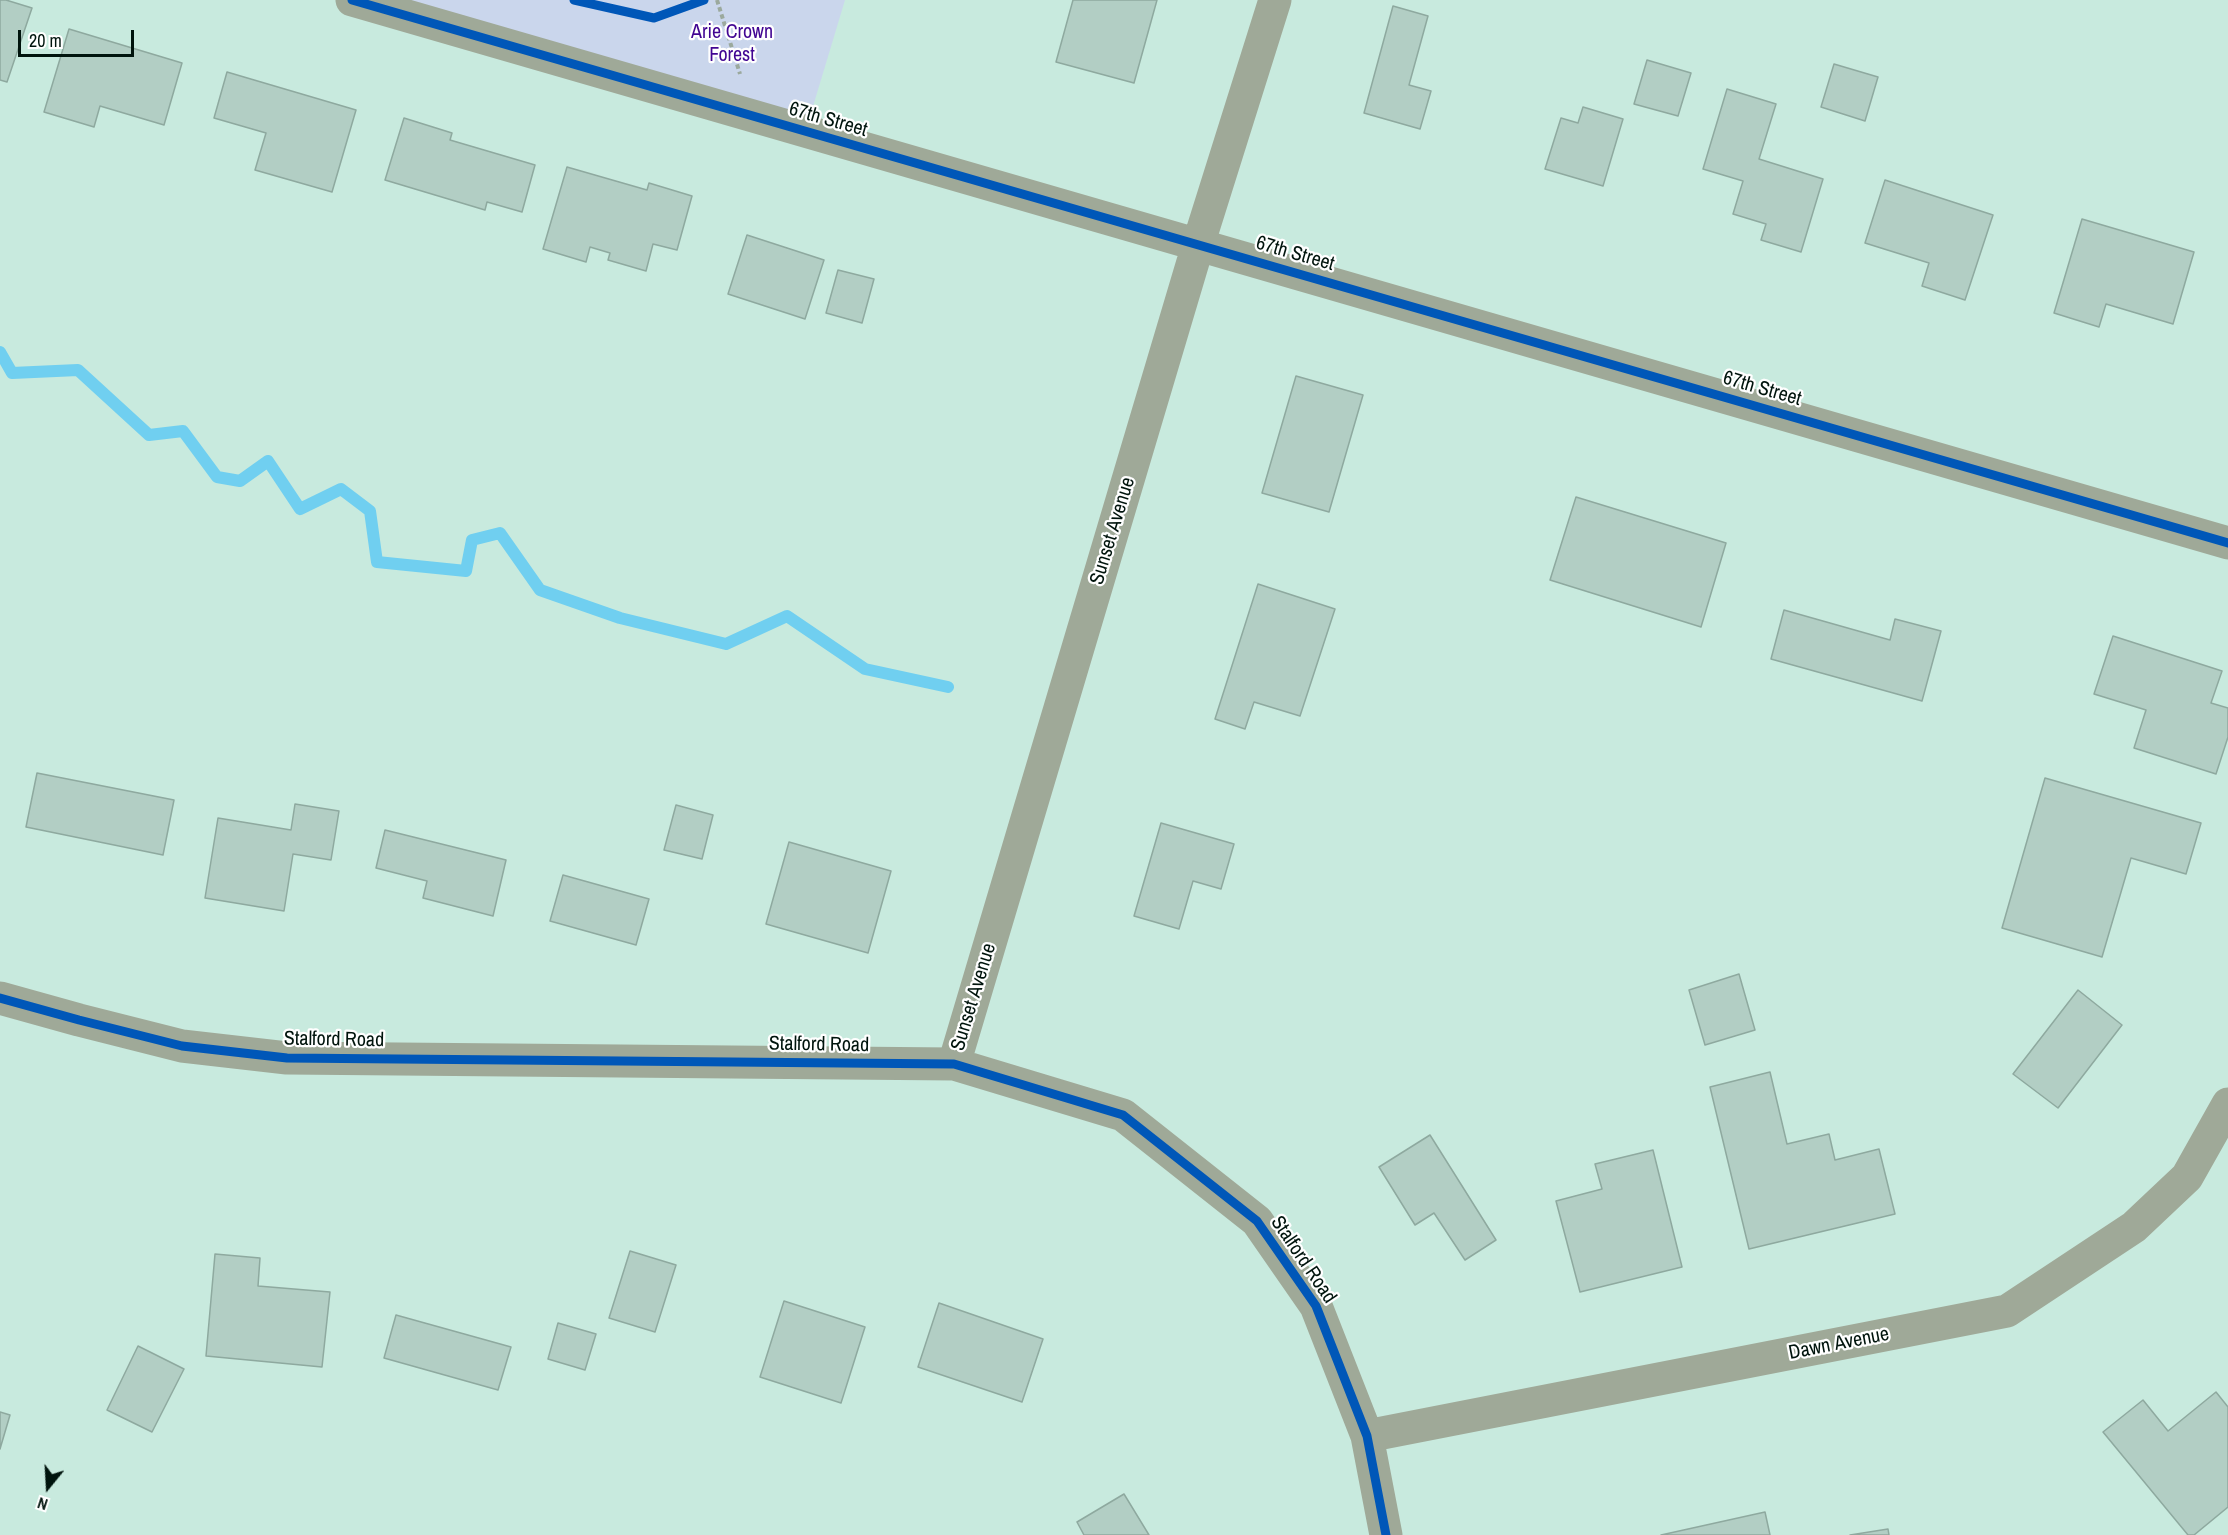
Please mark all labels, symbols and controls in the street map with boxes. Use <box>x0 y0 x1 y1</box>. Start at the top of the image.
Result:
scale bar <box>21 18 136 56</box>
park label: Arie Crown Forest <box>691 21 773 68</box>
text: 20 m <box>29 28 62 53</box>
street label: 67th Street <box>786 97 870 143</box>
street label: 67th Street <box>1253 231 1337 277</box>
street label: 67th Street <box>1720 366 1804 412</box>
street label: Sunset Avenue <box>1085 474 1141 588</box>
street label: Sunset Avenue <box>946 940 1002 1054</box>
street label: Stalford Road <box>284 1027 384 1053</box>
street label: Stalford Road <box>769 1032 869 1058</box>
street label: Stalford Road <box>1265 1212 1341 1308</box>
street label: Dawn Avenue <box>1787 1323 1891 1365</box>
north arrow <box>18 1457 78 1517</box>
text: N <box>35 1492 50 1516</box>

